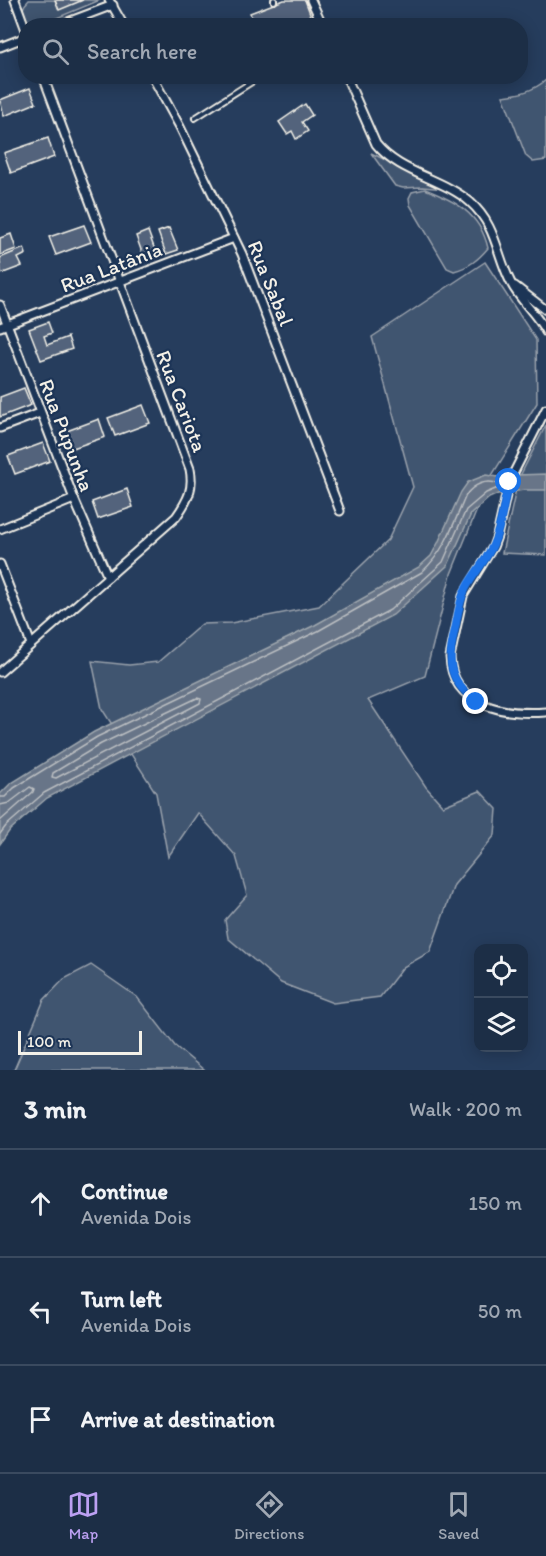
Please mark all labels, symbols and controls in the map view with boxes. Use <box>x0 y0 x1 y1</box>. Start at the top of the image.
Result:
search box <box>18 18 528 84</box>
icon: search <box>39 35 72 68</box>
text: Search here <box>87 38 197 65</box>
street label: Rua Latânia <box>57 236 165 298</box>
street label: Rua Sabal <box>243 237 299 329</box>
street label: Rua Cariota <box>151 347 213 455</box>
street label: Rua Pupunha <box>34 375 100 495</box>
route start <box>495 468 521 494</box>
route end <box>462 688 488 714</box>
map controls <box>474 944 528 1052</box>
button: locate <box>474 944 528 998</box>
button: layers <box>474 998 528 1052</box>
scale bar <box>18 1028 142 1056</box>
text: 100 m <box>27 1032 71 1051</box>
text: 3 min <box>24 1093 86 1125</box>
text: Walk · 200 m <box>409 1097 522 1121</box>
text: Continue <box>81 1178 168 1205</box>
icon: ahead <box>24 1187 57 1220</box>
text: 150 m <box>469 1191 522 1215</box>
text: Avenida Dois <box>81 1205 191 1229</box>
text: Turn left <box>81 1286 162 1313</box>
icon: left <box>24 1295 57 1328</box>
text: 50 m <box>478 1299 522 1323</box>
text: Avenida Dois <box>81 1313 191 1337</box>
icon: arrive <box>24 1403 57 1436</box>
text: Arrive at destination <box>81 1406 275 1433</box>
tab: Map <box>67 1488 100 1543</box>
tab: Directions <box>234 1488 304 1543</box>
tab: Saved <box>438 1488 479 1543</box>

